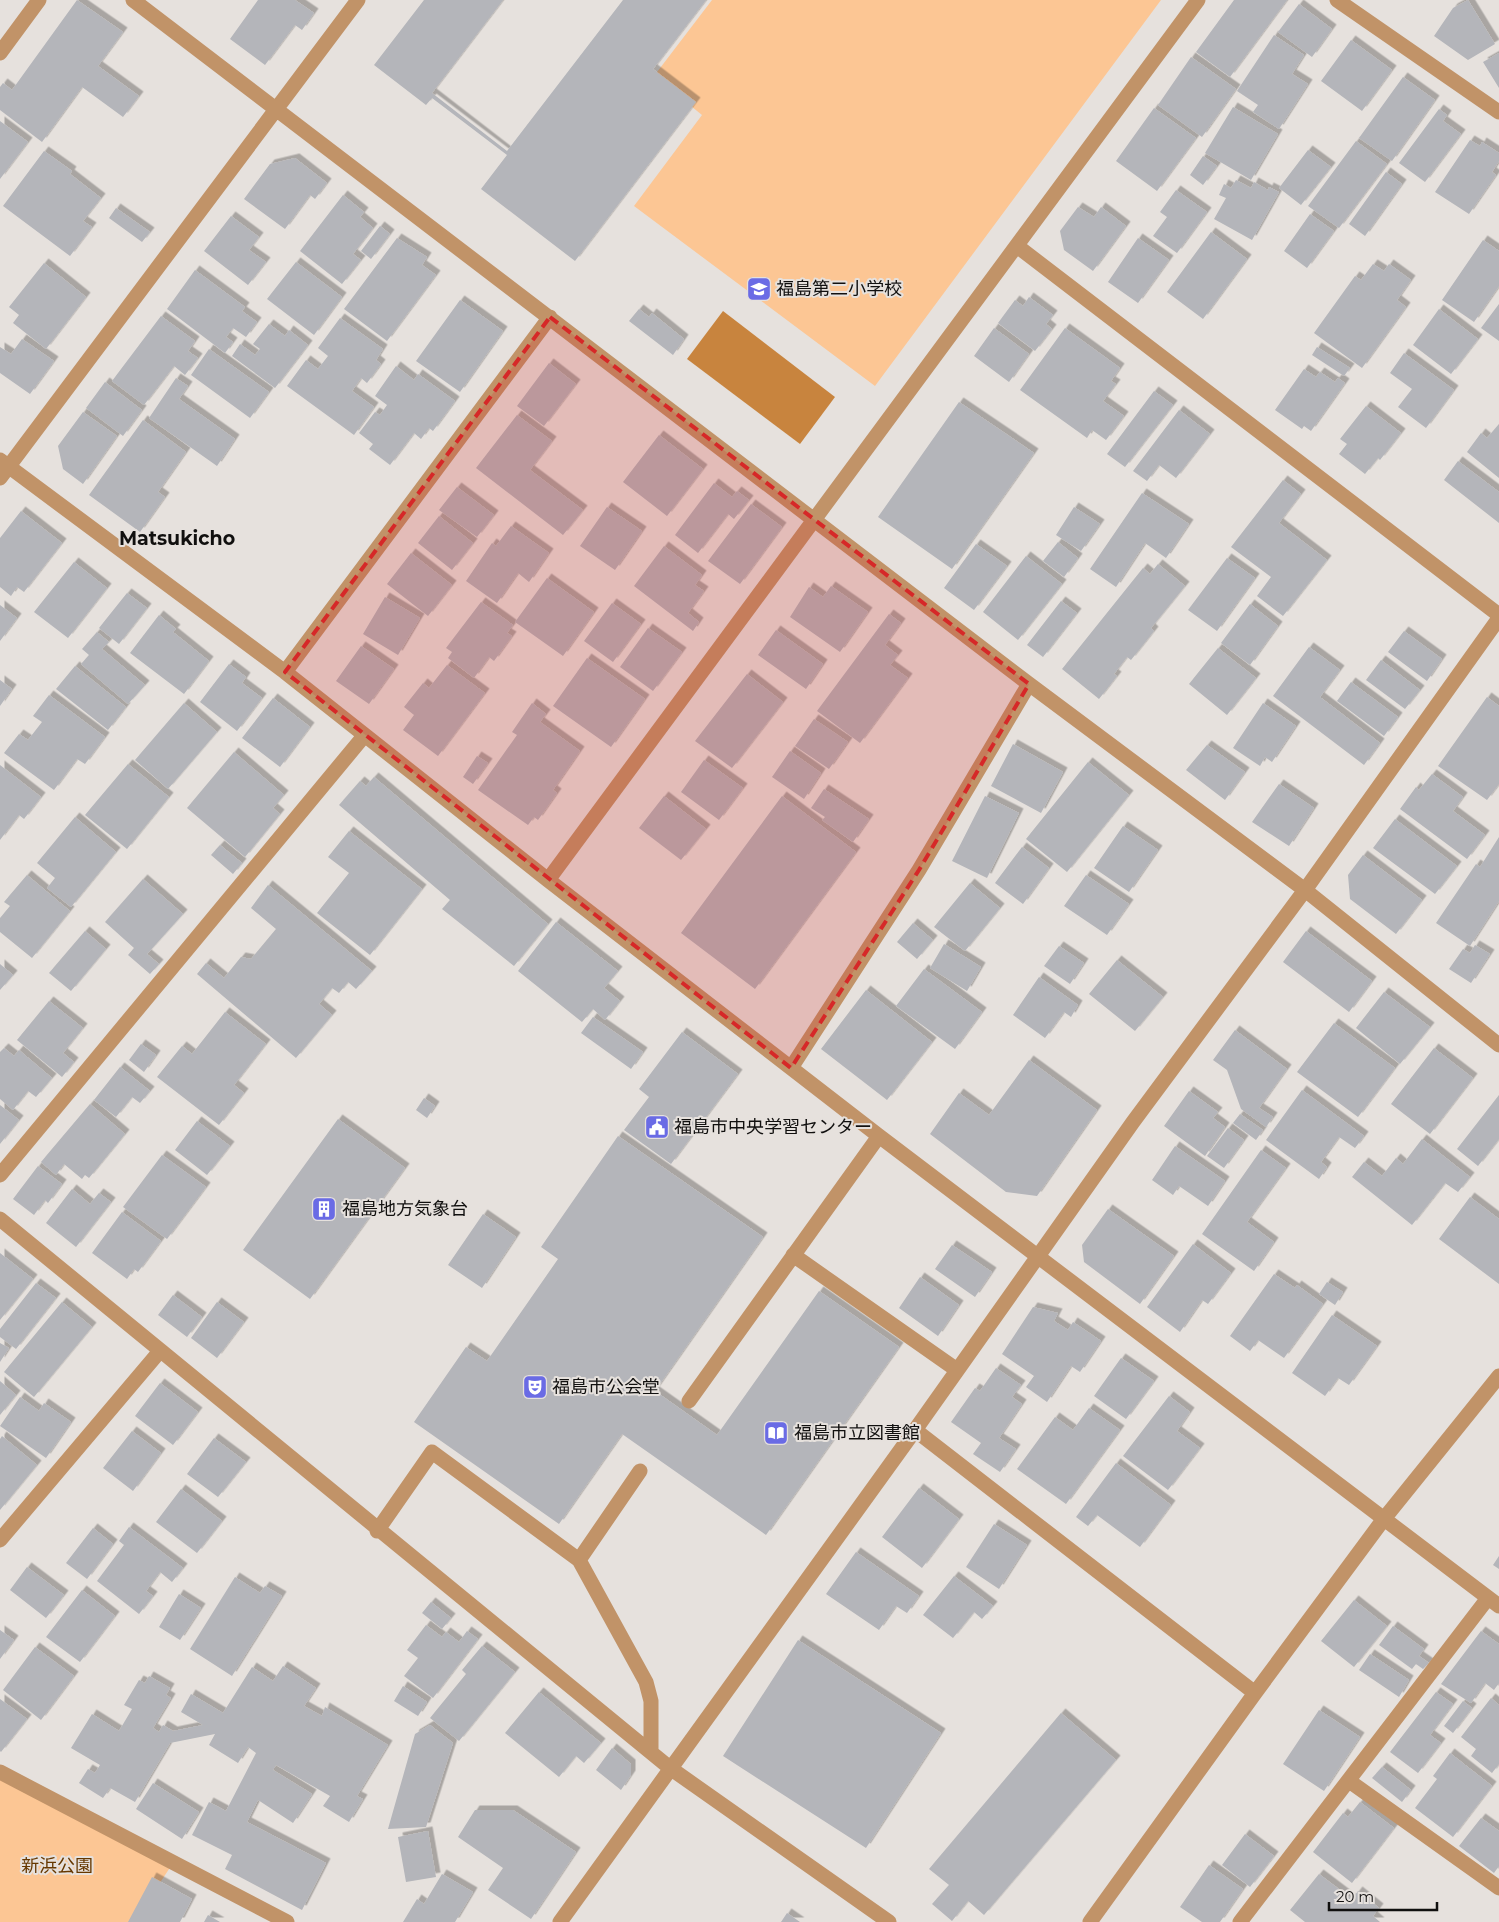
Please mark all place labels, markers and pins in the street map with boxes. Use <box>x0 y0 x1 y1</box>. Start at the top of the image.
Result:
school or university icon: 福島第二小学校 <box>746 276 772 302</box>
place label: 福島第二小学校 <box>776 278 902 300</box>
public building icon: 福島市中央学習センター <box>644 1114 670 1140</box>
place label: 福島市中央学習センター <box>674 1116 872 1138</box>
building icon: 福島地方気象台 <box>311 1196 337 1222</box>
place label: 福島地方気象台 <box>342 1198 468 1220</box>
theatre icon: 福島市公会堂 <box>522 1374 548 1400</box>
place label: 福島市公会堂 <box>552 1376 660 1398</box>
library icon: 福島市立図書館 <box>763 1420 789 1446</box>
place label: 福島市立図書館 <box>794 1422 920 1444</box>

